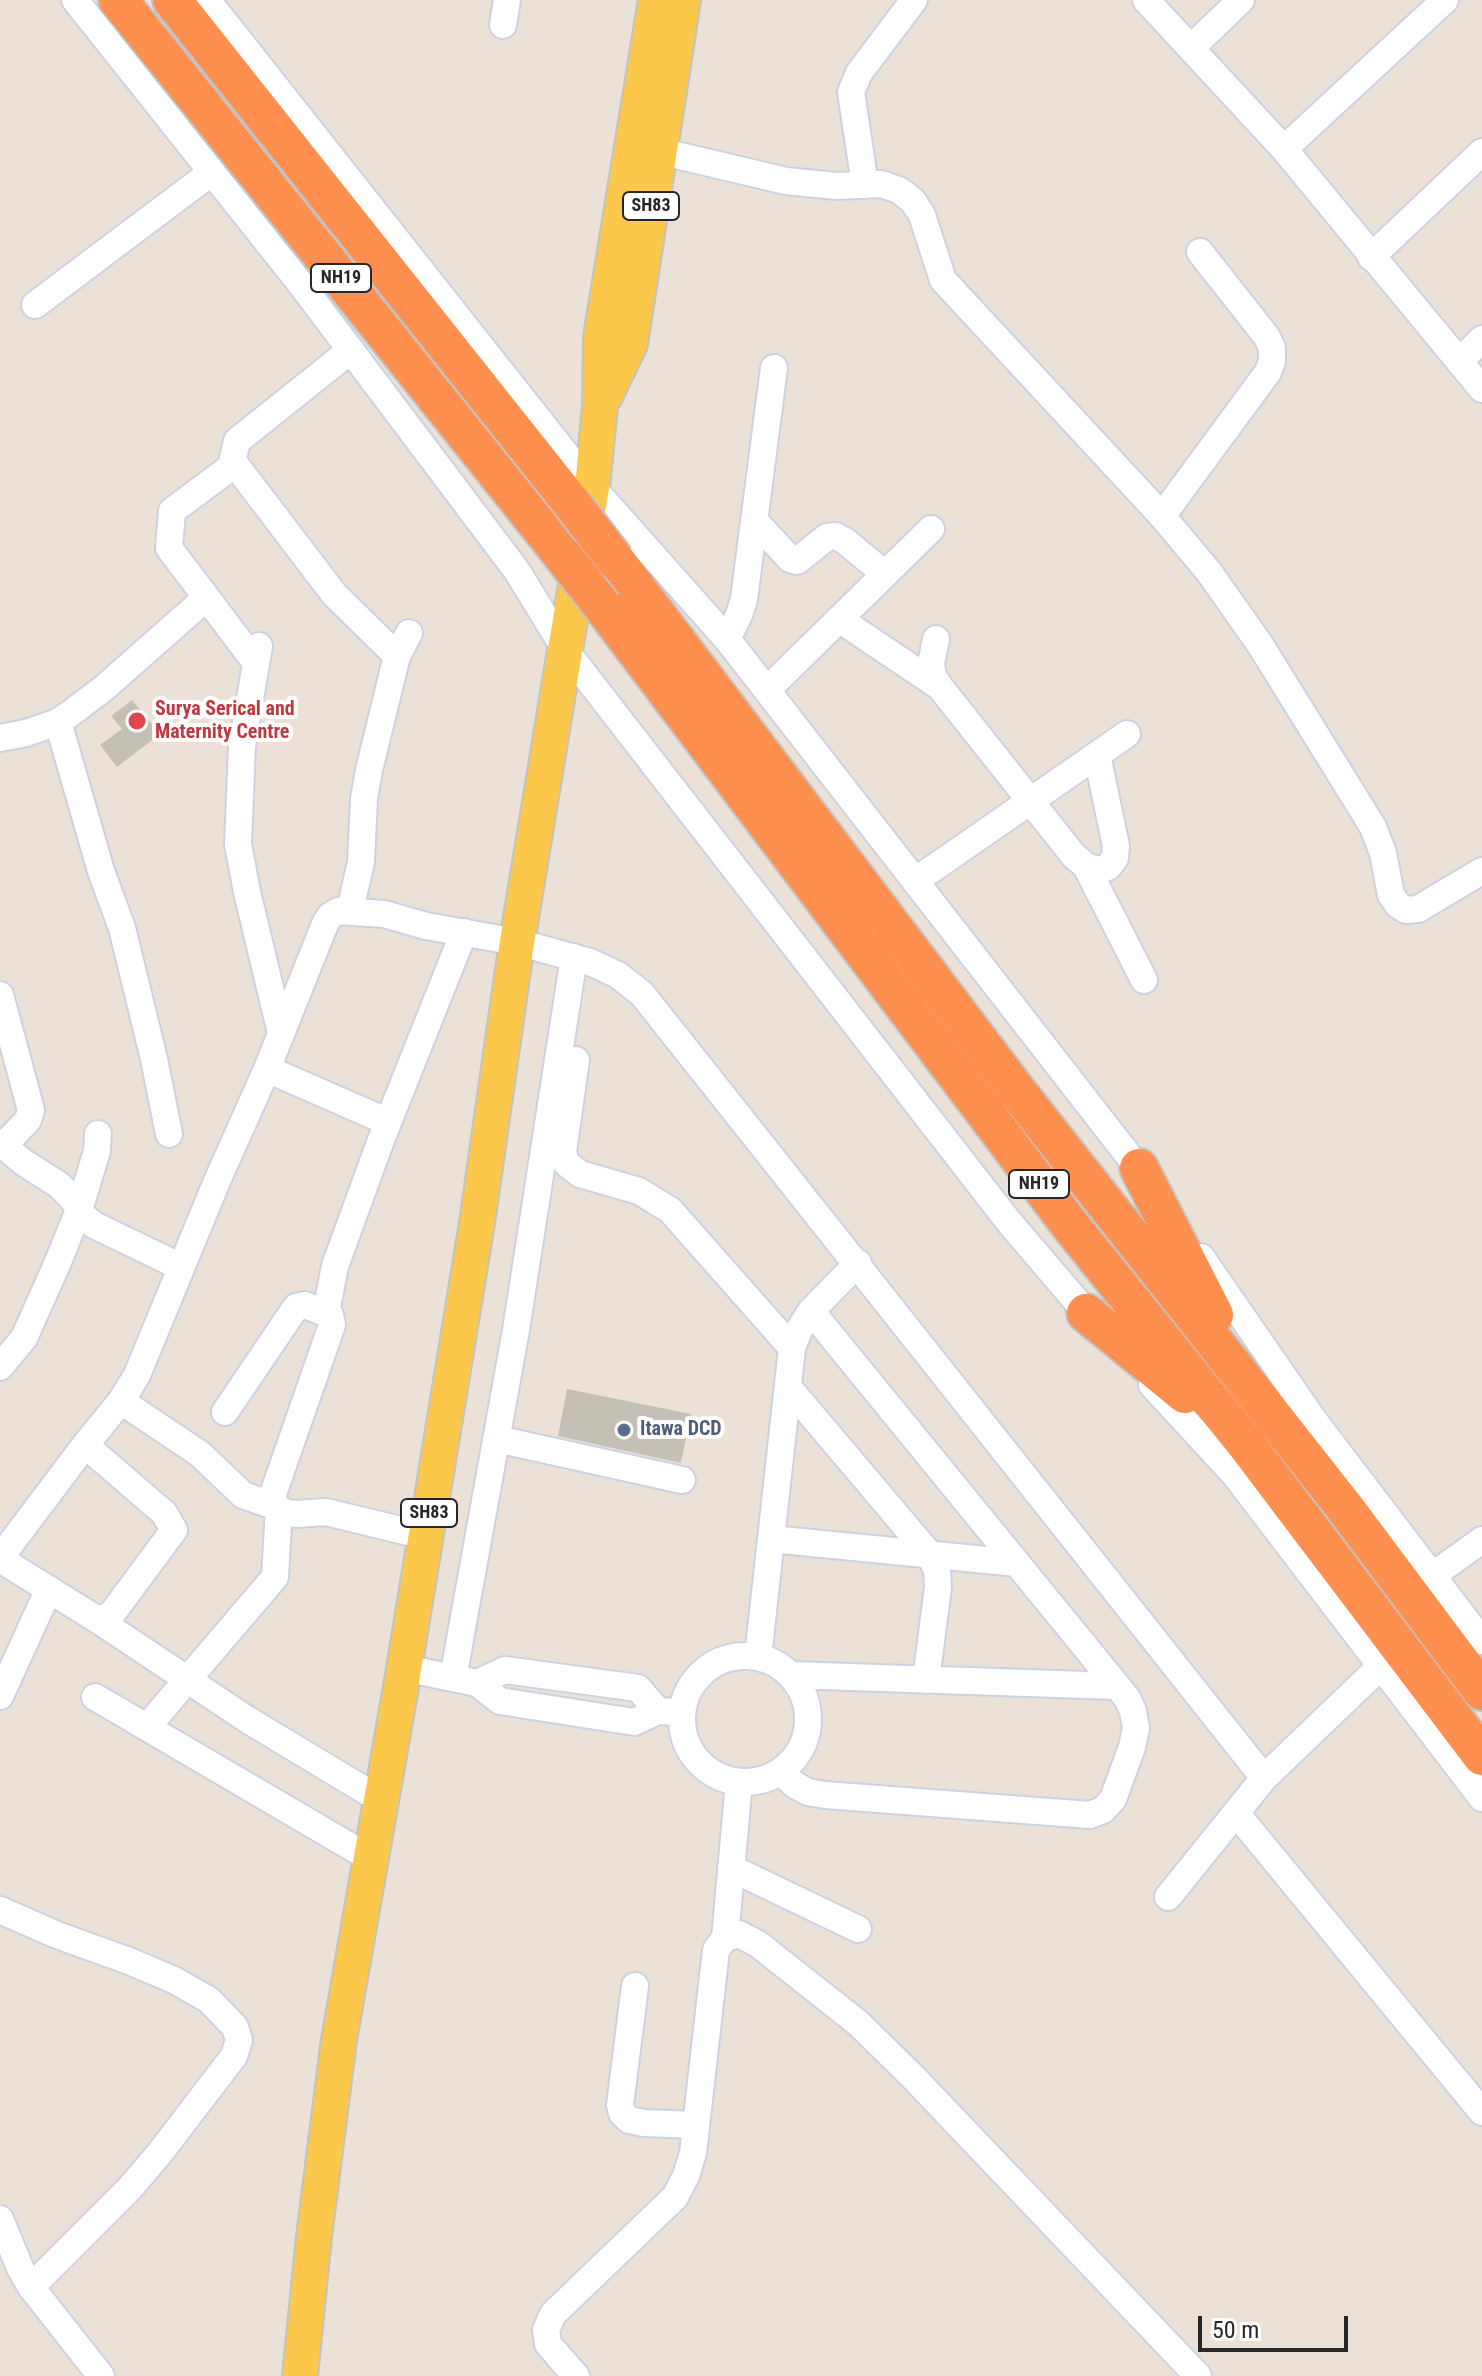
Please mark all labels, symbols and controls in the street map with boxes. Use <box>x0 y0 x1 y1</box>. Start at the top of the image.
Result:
road number: SH83 <box>623 192 679 220</box>
road number: NH19 <box>311 264 371 292</box>
place label: Surya Serical and Maternity Centre <box>155 698 295 745</box>
marker: Surya Serical and Maternity Centre <box>126 710 148 732</box>
road number: NH19 <box>1009 1170 1069 1198</box>
place label: Itawa DCD <box>640 1418 722 1442</box>
marker: Itawa DCD <box>615 1421 633 1439</box>
road number: SH83 <box>401 1499 457 1527</box>
scale bar <box>1202 2300 1352 2350</box>
text: 50 m <box>1212 2316 1259 2344</box>

